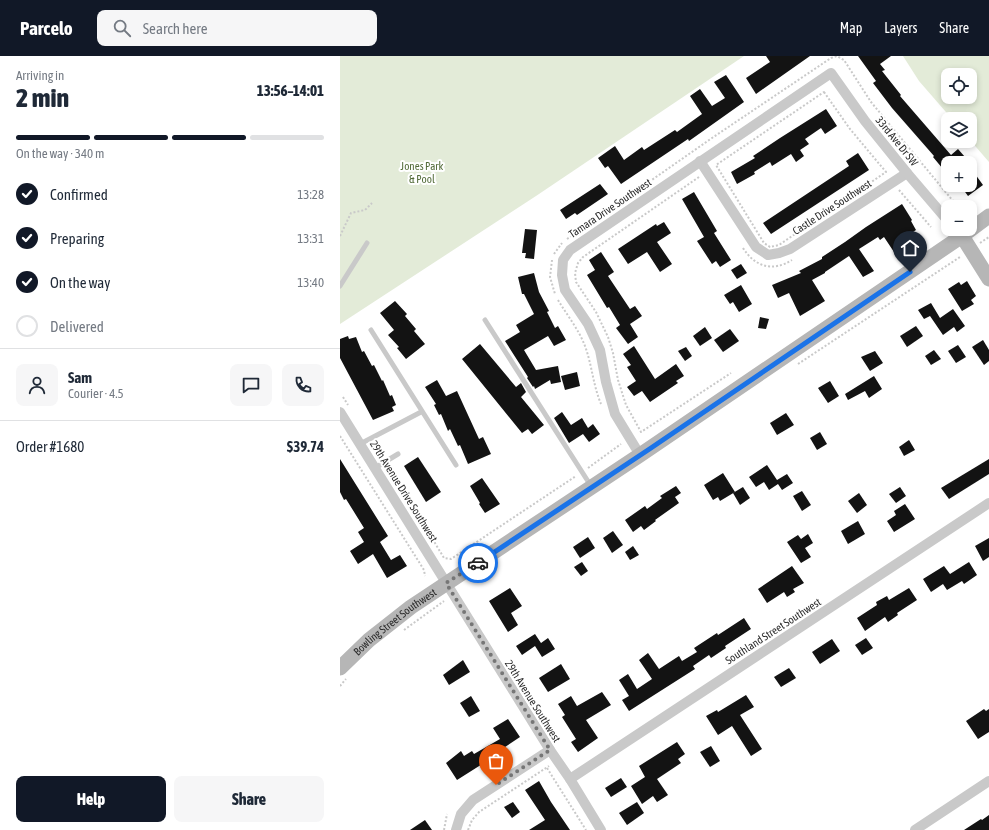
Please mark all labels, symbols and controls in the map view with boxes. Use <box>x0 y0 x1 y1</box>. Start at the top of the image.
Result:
search box <box>97 10 377 46</box>
text: Parcelo <box>20 17 73 39</box>
icon: search <box>111 17 133 39</box>
text: Search here <box>143 20 208 37</box>
text: Map <box>840 20 862 36</box>
text: Layers <box>884 20 917 36</box>
text: Share <box>939 20 969 36</box>
text: Arriving in <box>16 68 64 83</box>
map controls <box>941 68 977 236</box>
button: locate <box>941 68 977 104</box>
text: 13:56–14:01 <box>257 82 324 99</box>
text: 2 min <box>16 83 69 113</box>
button: layers <box>941 112 977 148</box>
street label: 33rd Ave Dr SW <box>873 114 921 168</box>
text: On the way · 340 m <box>16 146 104 161</box>
button: + <box>941 156 977 192</box>
park label: Jones Park & Pool <box>401 160 444 185</box>
street label: Tamara Drive Southwest <box>567 176 653 240</box>
street label: Castle Drive Southwest <box>790 177 874 237</box>
icon: check <box>16 183 38 205</box>
text: Confirmed <box>50 186 108 203</box>
text: 13:28 <box>297 187 324 202</box>
button: − <box>941 200 977 236</box>
icon: check <box>16 227 38 249</box>
text: Preparing <box>50 230 104 247</box>
text: 13:31 <box>297 231 324 246</box>
pin <box>893 231 927 272</box>
icon: home <box>899 237 921 259</box>
icon: check <box>16 271 38 293</box>
text: On the way <box>50 274 111 291</box>
text: 13:40 <box>297 275 324 290</box>
text: Delivered <box>50 318 104 335</box>
button: person <box>16 364 58 406</box>
button: chat <box>230 364 272 406</box>
button: phone <box>282 364 324 406</box>
text: Sam <box>68 369 92 386</box>
text: Courier · 4.5 <box>68 386 124 401</box>
text: Order #1680 <box>16 438 84 455</box>
text: $39.74 <box>287 438 324 455</box>
street label: 29th Avenue Drive Southwest <box>368 438 440 544</box>
courier <box>458 543 498 583</box>
icon: car <box>467 552 489 574</box>
street label: Bowling Street Southwest <box>351 586 439 658</box>
street label: Southland Street Southwest <box>723 596 823 666</box>
street label: 29th Avenue Southwest <box>503 658 563 744</box>
pin <box>479 744 513 785</box>
icon: bag <box>485 750 507 772</box>
button: Help <box>16 776 166 822</box>
button: Share <box>174 776 324 822</box>

